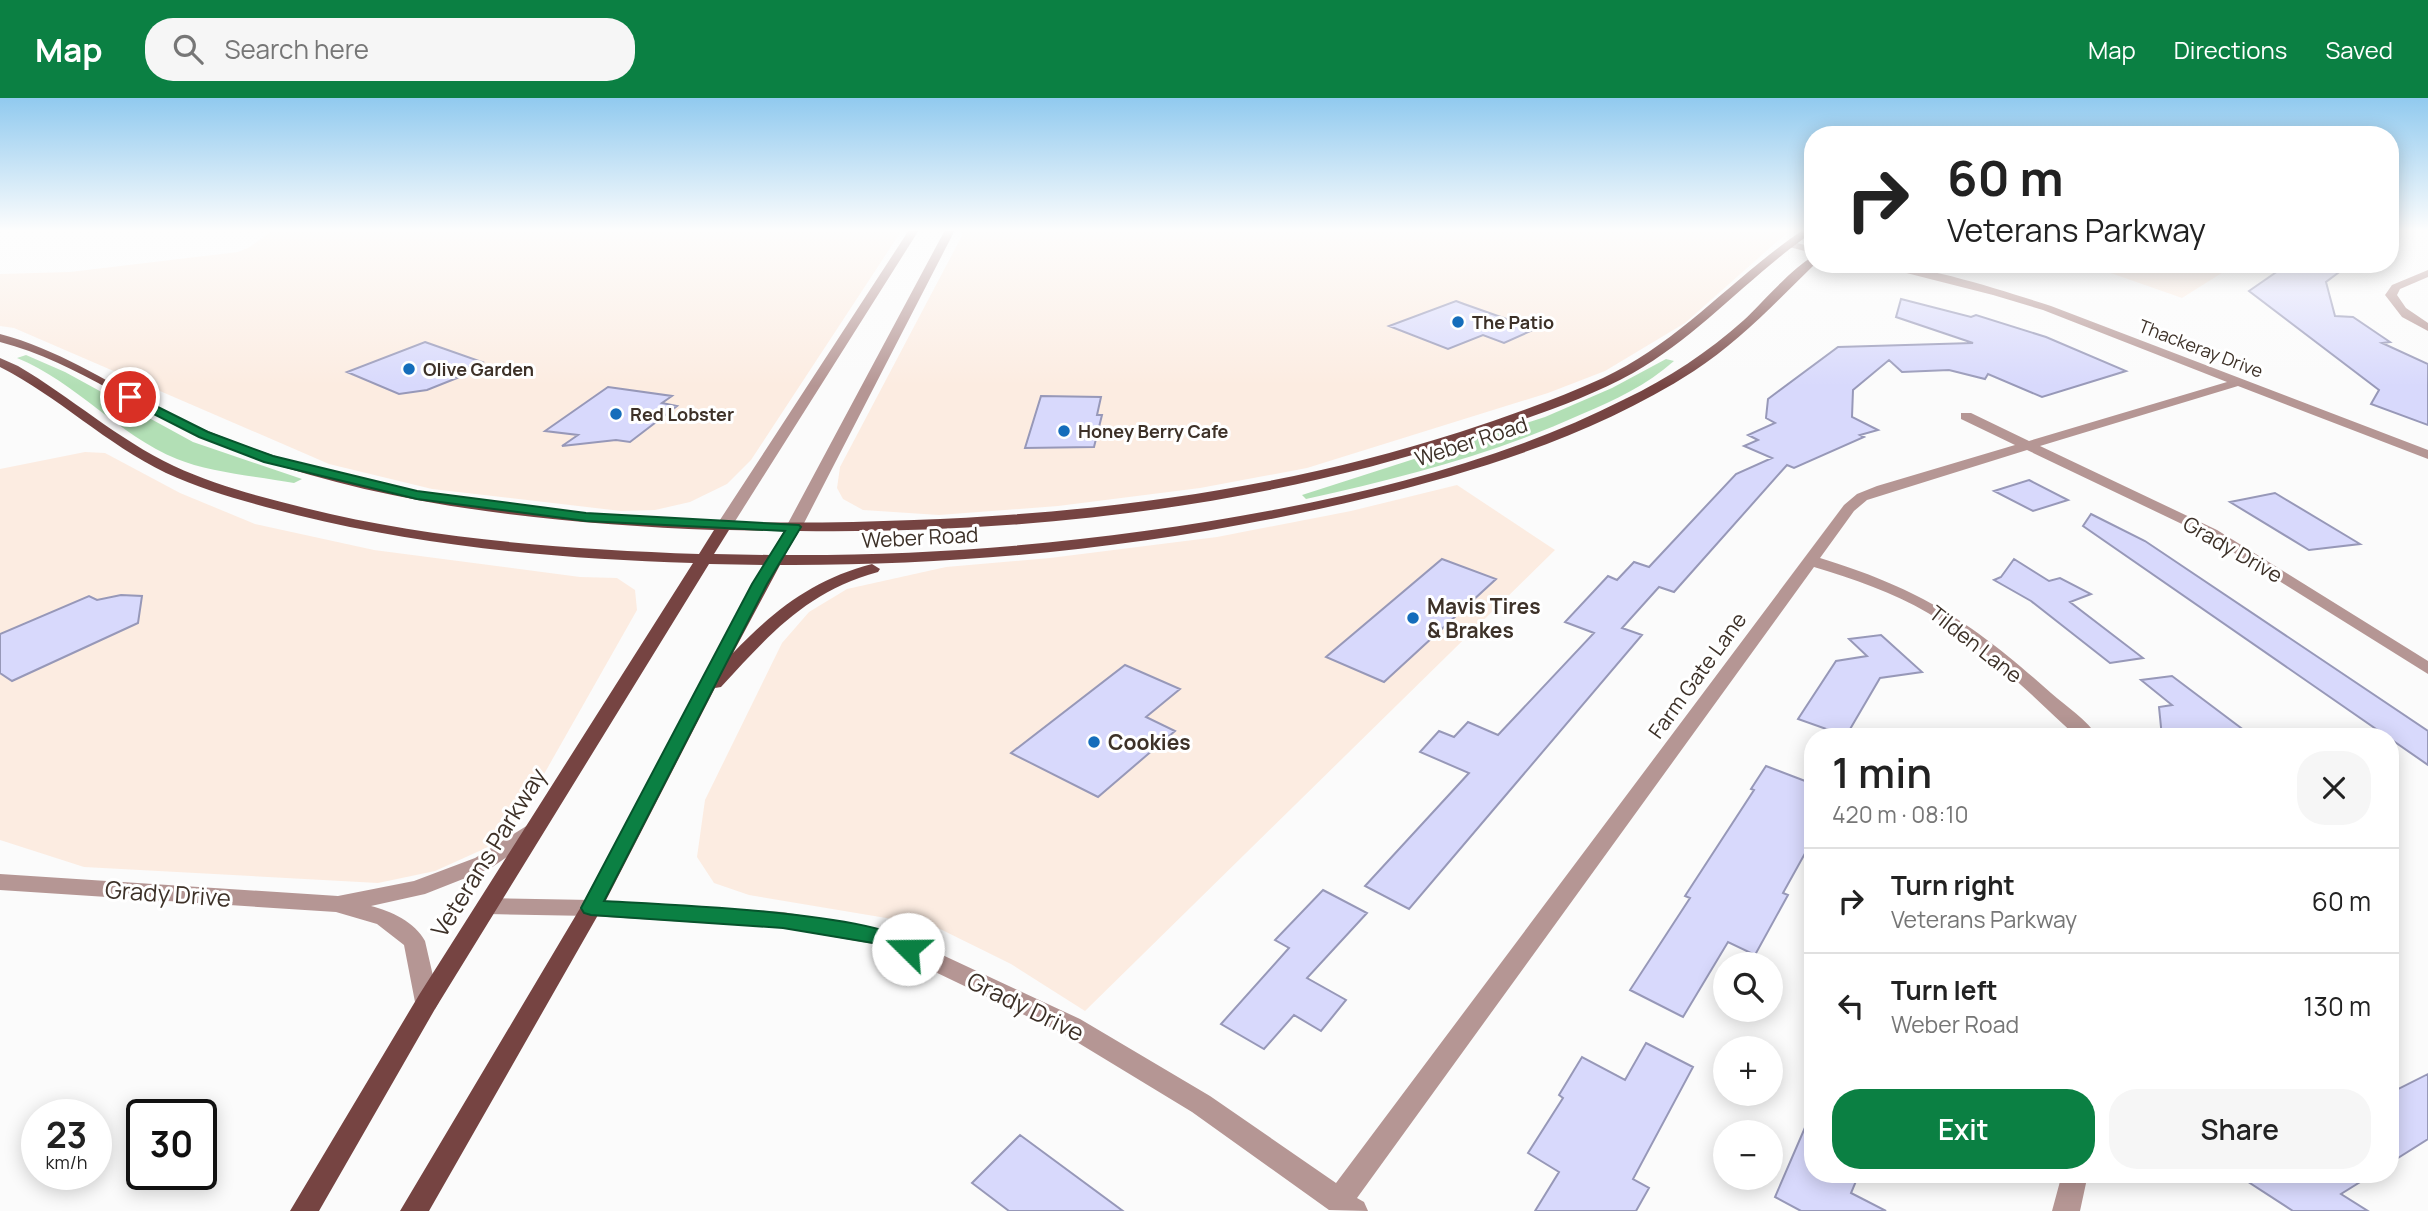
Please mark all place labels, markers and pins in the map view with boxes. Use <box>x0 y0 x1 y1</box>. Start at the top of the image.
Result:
place label: The Patio <box>1472 310 1554 334</box>
marker: The Patio <box>1450 314 1466 330</box>
place label: Olive Garden <box>423 357 534 381</box>
marker: Olive Garden <box>401 361 417 377</box>
pin <box>100 367 160 427</box>
place label: Red Lobster <box>630 402 734 426</box>
marker: Red Lobster <box>608 406 624 422</box>
place label: Honey Berry Cafe <box>1078 419 1229 443</box>
marker: Honey Berry Cafe <box>1056 423 1072 439</box>
place label: Mavis Tires & Brakes <box>1427 592 1541 644</box>
marker: Mavis Tires & Brakes <box>1405 610 1421 626</box>
place label: Cookies <box>1108 728 1191 756</box>
marker: Cookies <box>1086 734 1102 750</box>

